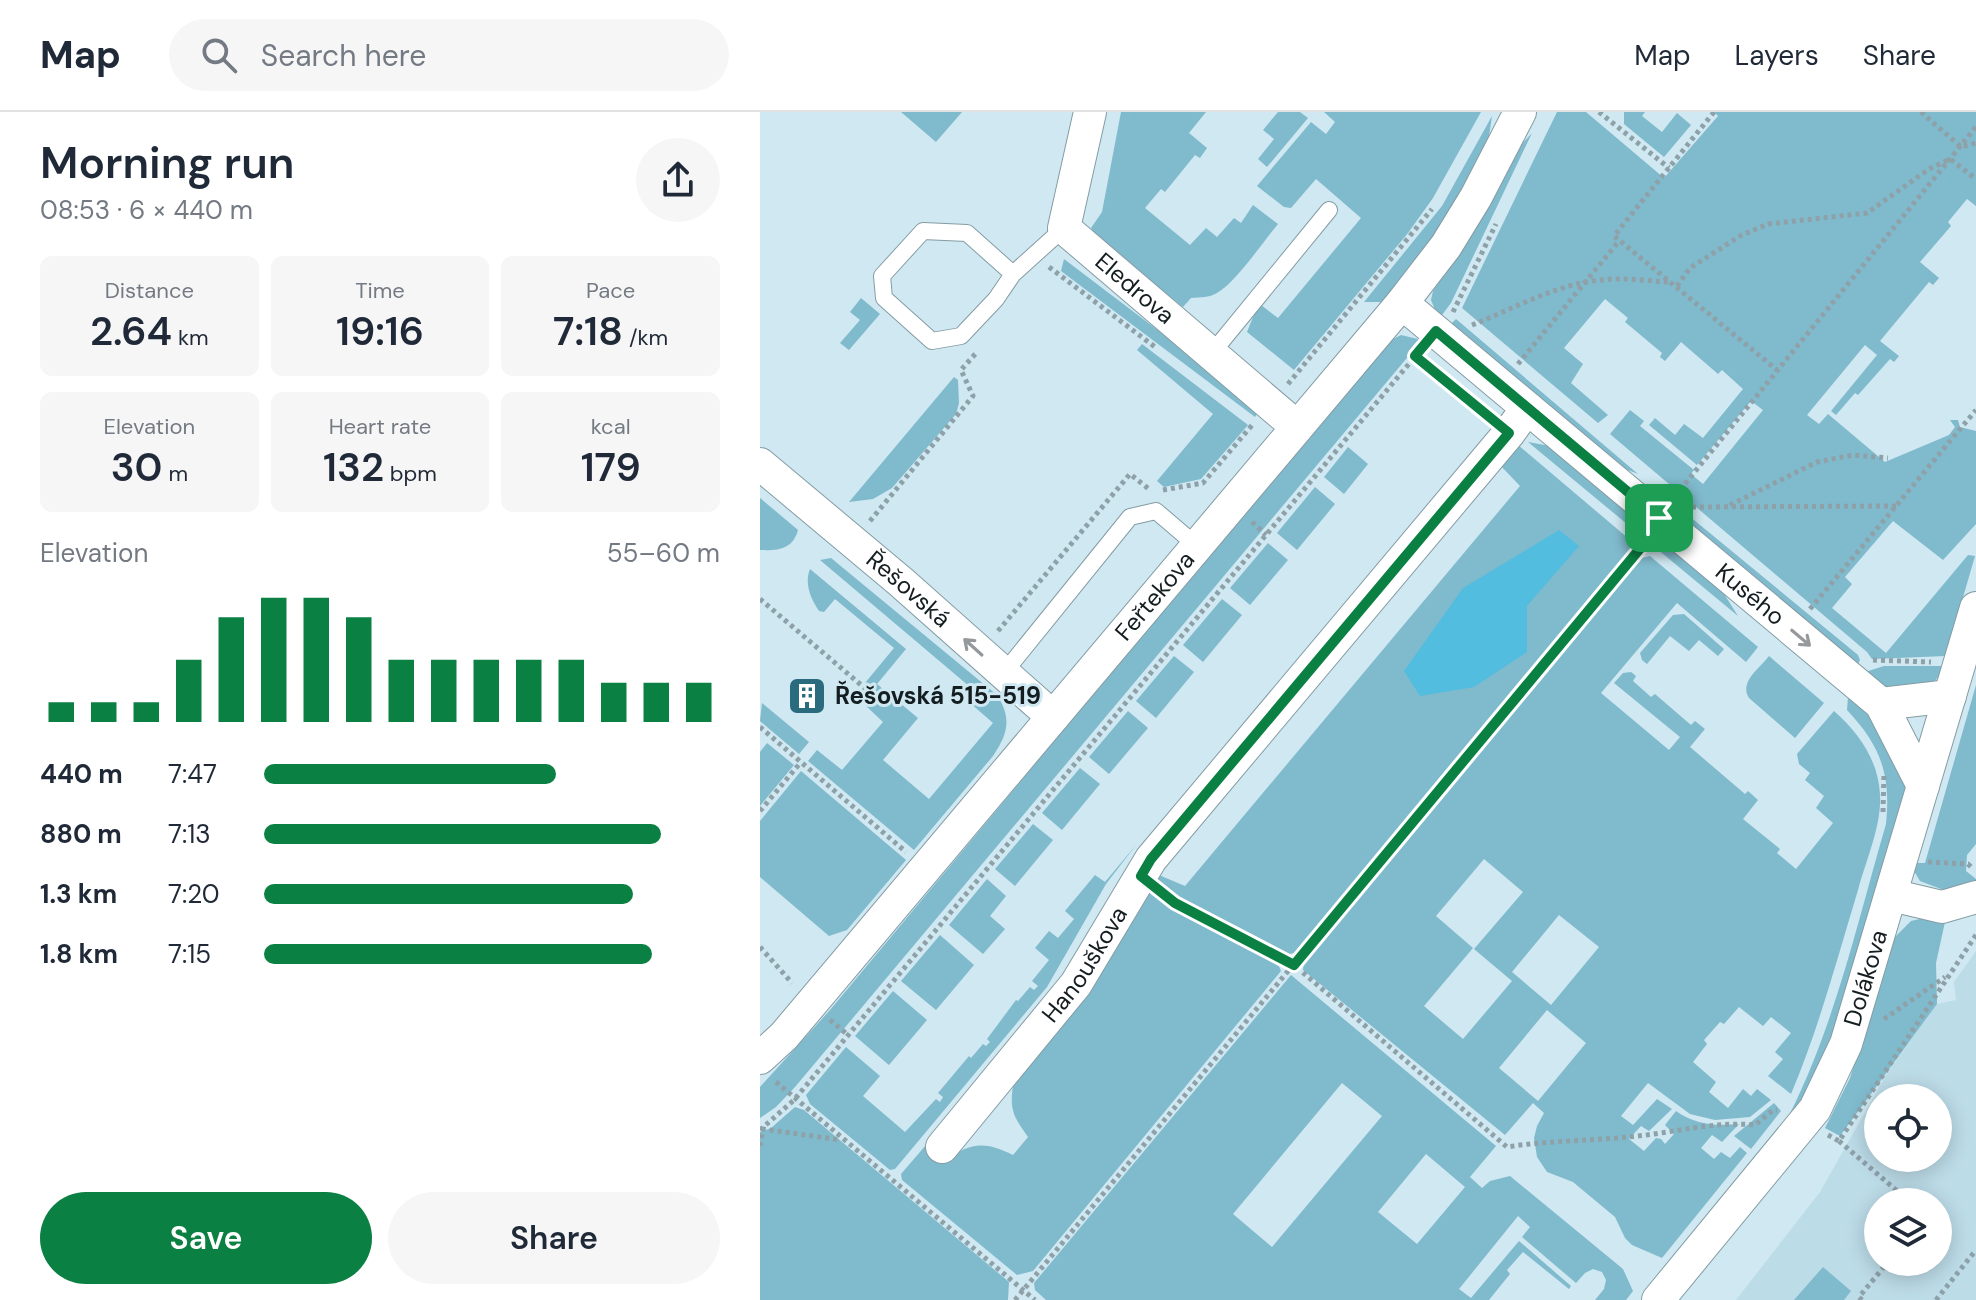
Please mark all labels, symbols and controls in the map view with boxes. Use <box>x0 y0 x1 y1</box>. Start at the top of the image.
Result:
search box <box>169 19 729 91</box>
text: Map <box>40 30 121 80</box>
icon: search <box>197 33 241 77</box>
text: Search here <box>261 36 426 75</box>
text: Map <box>1634 37 1691 74</box>
text: Layers <box>1735 37 1819 74</box>
text: Share <box>1863 37 1936 74</box>
text: Morning run <box>40 134 294 192</box>
button: share <box>636 138 720 222</box>
text: 08:53 · 6 × 440 m <box>40 193 253 227</box>
street label: Eledrova <box>1089 246 1181 331</box>
text: Distance <box>105 276 194 305</box>
text: Time <box>355 276 405 305</box>
text: Pace <box>586 276 635 305</box>
text: 2.64 <box>90 305 172 357</box>
text: 19:16 <box>336 305 424 357</box>
text: 7:18 <box>553 305 623 357</box>
text: km <box>172 323 209 352</box>
text: /km <box>623 323 668 352</box>
text: Elevation <box>103 412 195 441</box>
text: Heart rate <box>329 412 431 441</box>
text: kcal <box>591 412 631 441</box>
text: 30 <box>111 441 163 493</box>
text: 132 <box>323 441 384 493</box>
text: 179 <box>581 441 641 493</box>
text: m <box>163 459 188 488</box>
text: bpm <box>384 459 437 488</box>
pin <box>1625 484 1693 552</box>
icon: arrive <box>1637 496 1681 540</box>
text: Elevation <box>40 536 148 570</box>
text: 55–60 m <box>607 536 720 570</box>
street label: Řešovská <box>860 543 957 634</box>
street label: Feřtekova <box>1108 545 1201 647</box>
street label: Kusého <box>1709 556 1791 632</box>
one-way arrow <box>1791 629 1811 647</box>
one-way arrow <box>963 637 983 656</box>
building icon: Řešovská 515-519 <box>786 675 828 717</box>
place label: Řešovská 515-519 <box>835 680 1041 711</box>
text: 440 m <box>40 757 123 791</box>
text: 7:47 <box>168 757 217 791</box>
text: 880 m <box>40 817 122 851</box>
text: 7:13 <box>168 817 211 851</box>
text: 1.3 km <box>40 877 117 911</box>
text: 7:20 <box>168 877 220 911</box>
street label: Hanouškova <box>1035 901 1134 1029</box>
street label: Dolákova <box>1836 926 1894 1030</box>
text: 1.8 km <box>40 937 118 971</box>
text: 7:15 <box>168 937 211 971</box>
map controls <box>1864 1084 1952 1276</box>
button: locate <box>1864 1084 1952 1172</box>
button: layers <box>1864 1188 1952 1276</box>
button: Save <box>40 1192 372 1284</box>
button: Share <box>388 1192 720 1284</box>

